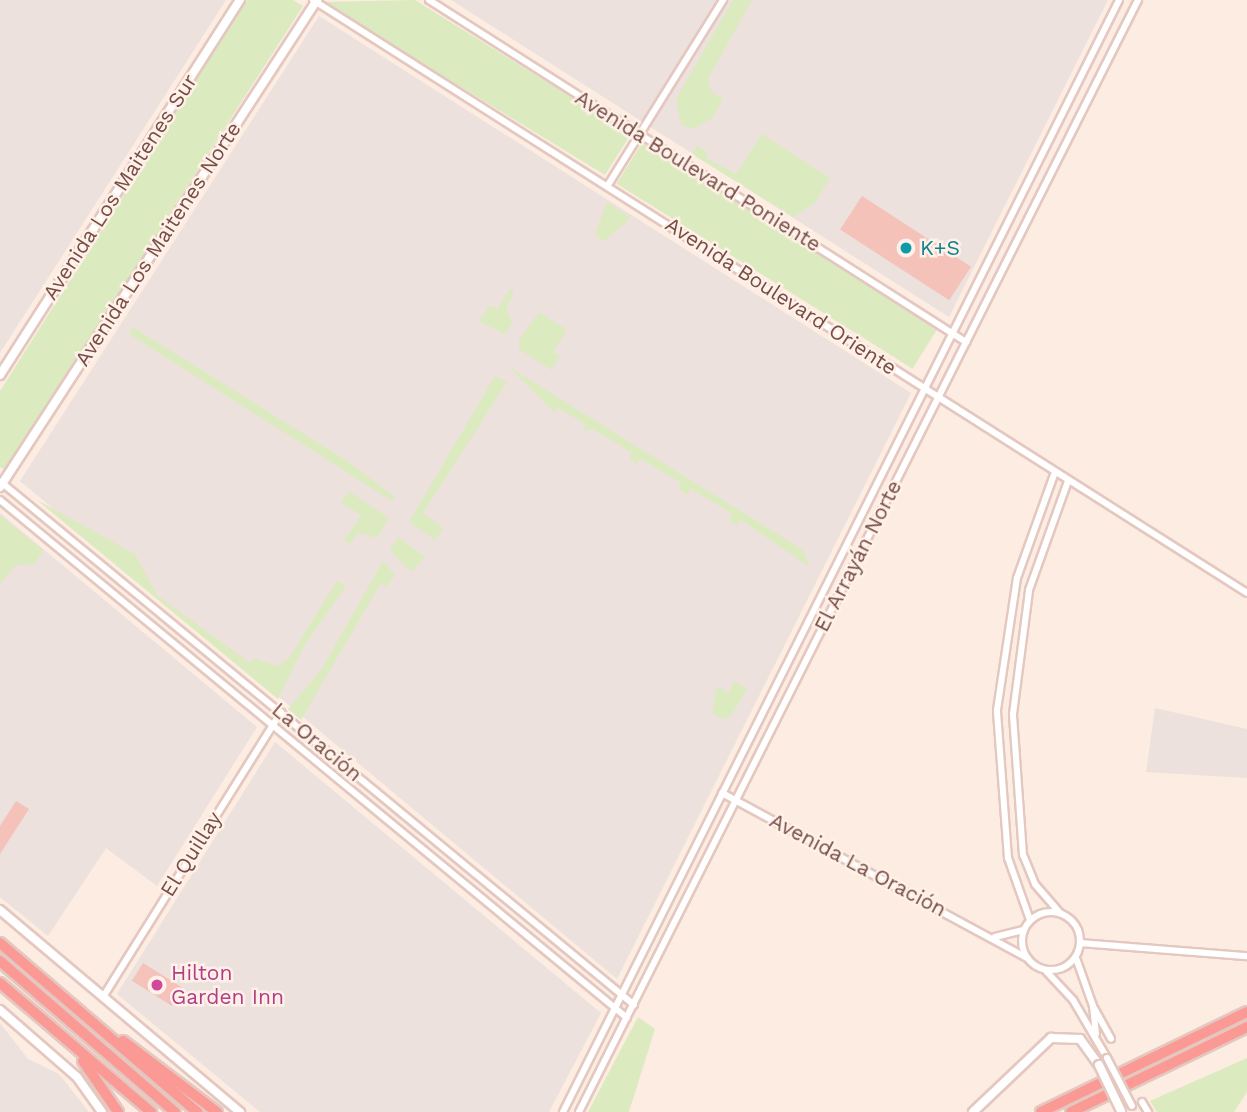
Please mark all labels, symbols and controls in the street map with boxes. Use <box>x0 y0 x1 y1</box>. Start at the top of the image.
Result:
street label: Avenida Los Maitenes Sur <box>37 69 203 305</box>
street label: Avenida Boulevard Poniente <box>570 85 826 257</box>
street label: Avenida Los Maitenes Norte <box>69 117 247 371</box>
street label: Avenida Boulevard Oriente <box>660 212 902 380</box>
place label: K+S <box>920 235 960 261</box>
marker: K+S <box>898 240 914 256</box>
street label: El Arrayán Norte <box>809 475 907 637</box>
street label: La Oración <box>267 697 367 787</box>
street label: El Quillay <box>155 807 227 901</box>
street label: Avenida La Oración <box>765 808 951 922</box>
place label: Hilton Garden Inn <box>171 960 284 1010</box>
marker: Hilton Garden Inn <box>149 977 165 993</box>

